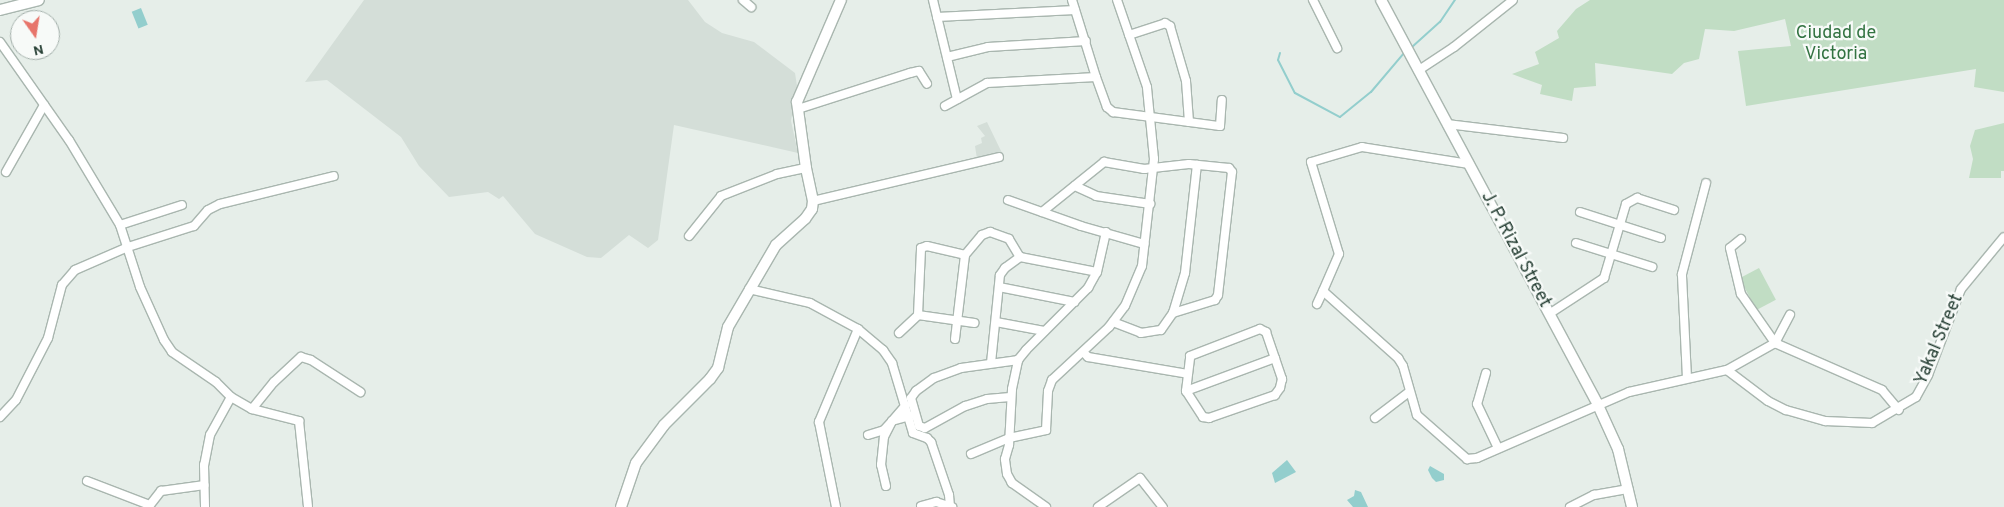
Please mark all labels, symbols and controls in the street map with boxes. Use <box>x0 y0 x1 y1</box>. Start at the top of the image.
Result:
north arrow <box>10 10 60 60</box>
park label: Ciudad de Victoria <box>1796 24 1876 66</box>
text: N <box>31 40 45 59</box>
street label: J. P. Rizal Street <box>1475 188 1555 312</box>
street label: Yakal Street <box>1911 291 1969 389</box>

